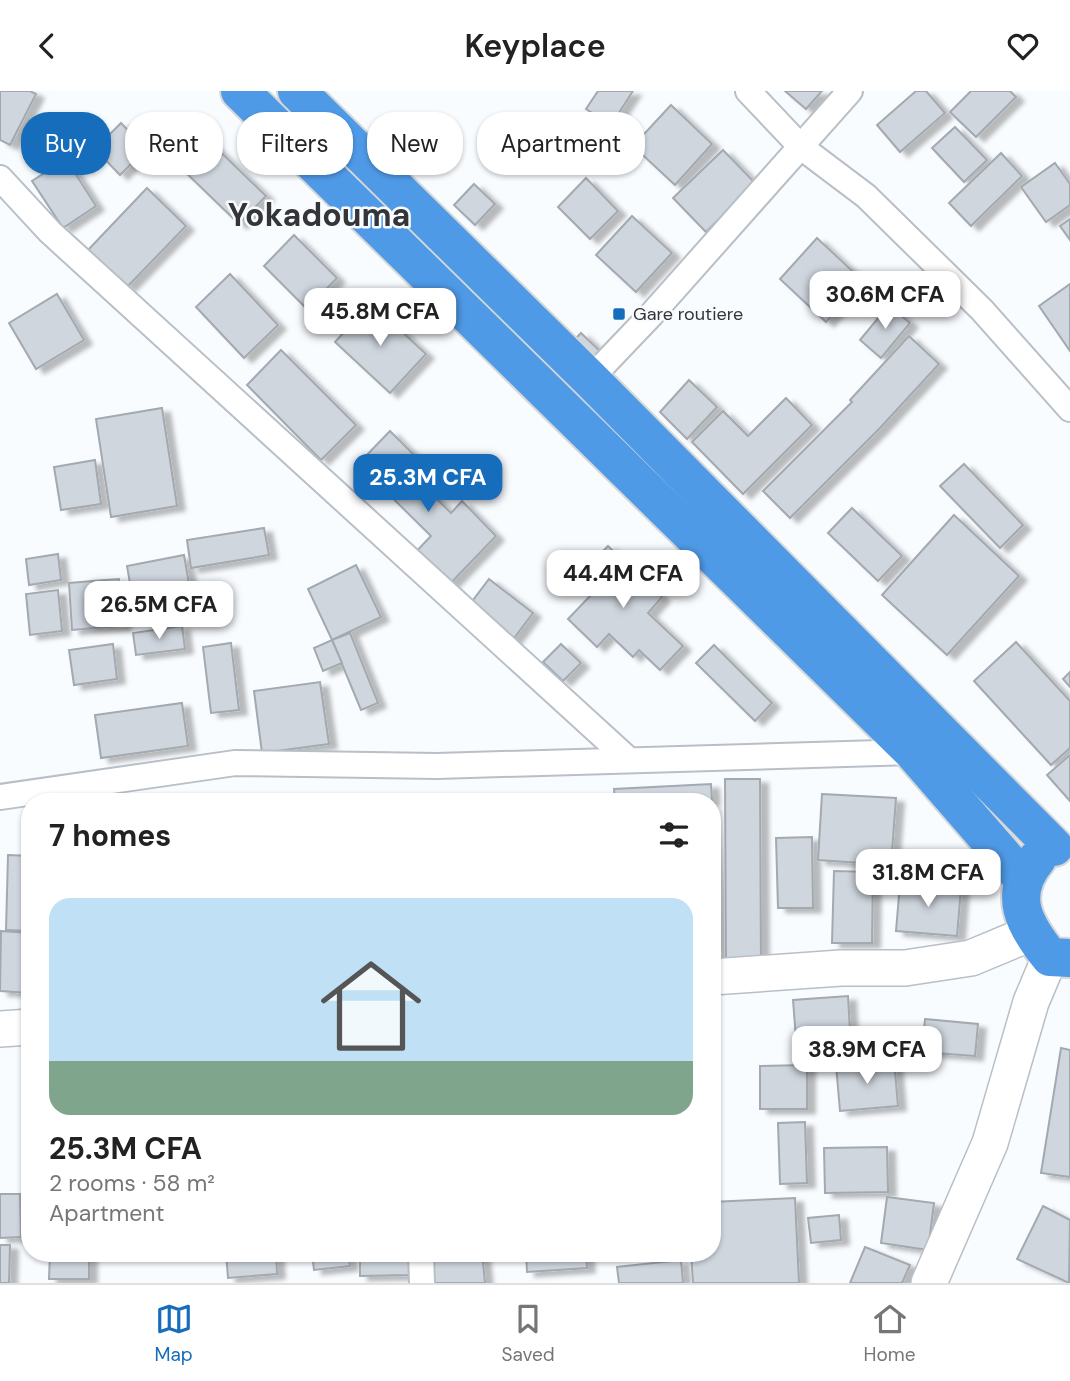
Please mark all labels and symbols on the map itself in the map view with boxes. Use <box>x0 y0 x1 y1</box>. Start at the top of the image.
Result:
district label: Yokadouma <box>228 194 410 236</box>
pin: 30.6M CFA <box>805 271 965 331</box>
pin: 45.8M CFA <box>300 289 460 348</box>
place label: Gare routiere <box>633 302 743 326</box>
marker: Gare routiere <box>611 306 627 322</box>
pin: 25.3M CFA <box>348 455 508 514</box>
pin: 44.4M CFA <box>543 551 703 610</box>
pin: 26.5M CFA <box>79 581 239 641</box>
pin: 31.8M CFA <box>848 849 1008 909</box>
pin: 38.9M CFA <box>787 1027 947 1086</box>

